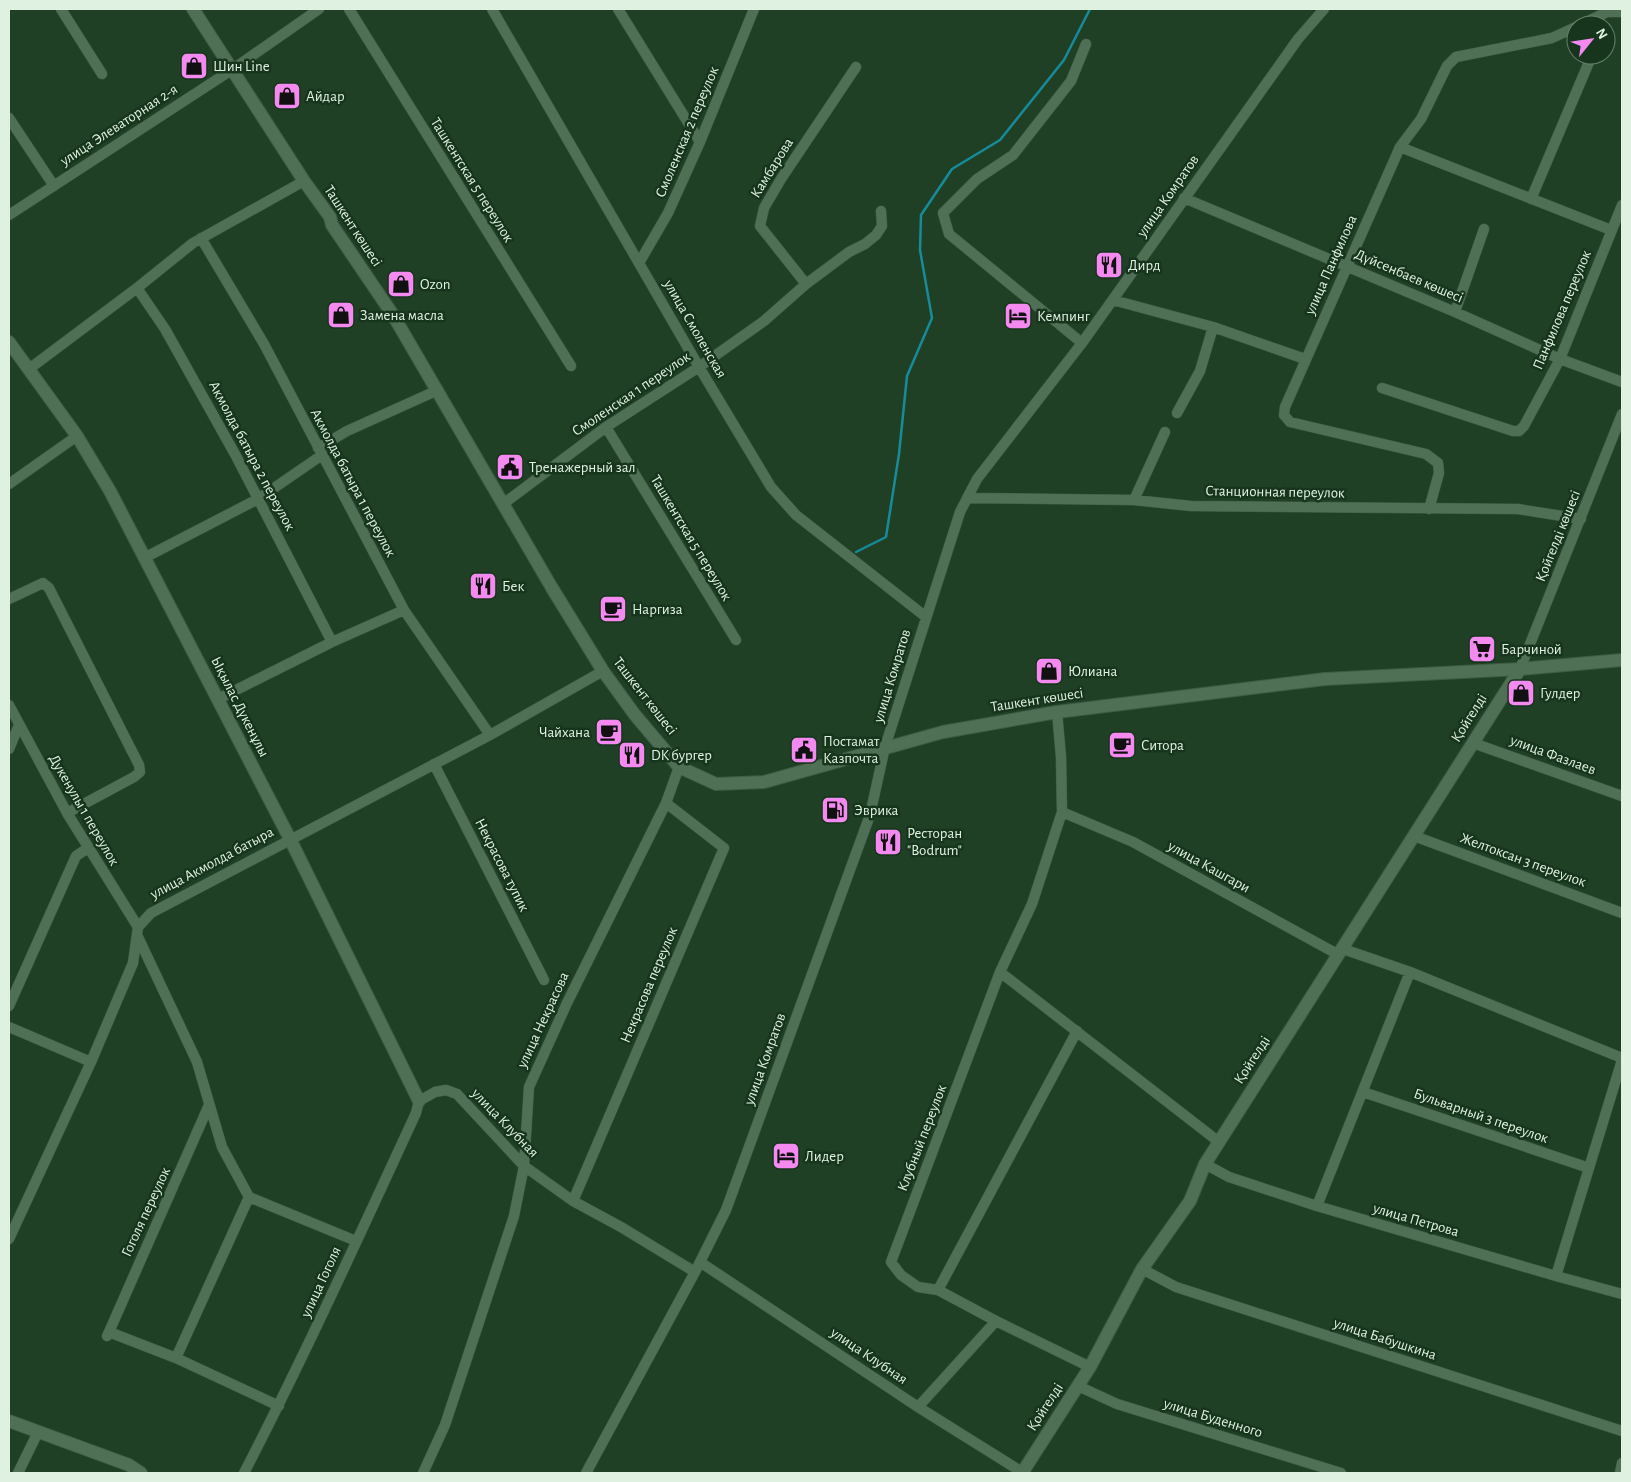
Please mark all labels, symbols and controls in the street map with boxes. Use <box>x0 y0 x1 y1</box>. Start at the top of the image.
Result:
north arrow <box>1566 15 1616 65</box>
text: N <box>1593 26 1610 42</box>
shop icon: Шин Line <box>179 51 209 81</box>
place label: Шин Line <box>213 59 270 74</box>
street label: Смоленская 2 переулок <box>653 64 721 200</box>
shop icon: Айдар <box>272 81 302 111</box>
street label: улица Элеваторная 2-я <box>57 82 180 169</box>
place label: Айдар <box>306 89 345 104</box>
street label: Ташкентская 5 переулок <box>428 115 516 245</box>
street label: Камбарова <box>748 135 796 200</box>
street label: улица Комратов <box>1134 152 1202 241</box>
street label: Ташкент көшесі <box>321 183 385 269</box>
street label: улица Панфилова <box>1302 213 1360 318</box>
street label: Дүйсенбаев көшесі <box>1353 246 1465 306</box>
street label: Панфилова переулок <box>1530 248 1594 372</box>
restaurant icon: Дирд <box>1094 250 1124 280</box>
place label: Дирд <box>1128 258 1161 273</box>
shop icon: Ozon <box>386 269 416 299</box>
street label: улица Смоленская <box>660 276 729 381</box>
place label: Ozon <box>420 277 450 292</box>
shop icon: Замена масла <box>326 300 356 330</box>
hotel icon: Кемпинг <box>1003 301 1033 331</box>
place label: Замена масла <box>360 308 444 323</box>
place label: Кемпинг <box>1037 309 1091 324</box>
street label: Смоленская 1 переулок <box>569 349 693 439</box>
street label: Акмолда батыра 2 переулок <box>206 379 298 533</box>
street label: Акмолда батыра 1 переулок <box>308 406 399 560</box>
public building icon: Тренажерный зал <box>495 452 525 482</box>
place label: Тренажерный зал <box>529 460 636 475</box>
street label: Ташкентская 5 переулок <box>648 473 734 603</box>
street label: Станционная переулок <box>1205 483 1345 501</box>
street label: Қойгелді көшесі <box>1533 488 1583 584</box>
restaurant icon: Бек <box>468 571 498 601</box>
place label: Бек <box>502 579 524 594</box>
cafe icon: Наргиза <box>598 594 628 624</box>
place label: Наргиза <box>632 602 683 617</box>
street label: улица Комратов <box>870 628 913 725</box>
supermarket icon: Барчиной <box>1467 634 1497 664</box>
place label: Барчиной <box>1501 642 1562 657</box>
street label: Ықылас Дүкенұлы <box>208 655 272 759</box>
street label: Ташкент көшесі <box>610 655 680 737</box>
shop icon: Юлиана <box>1034 656 1064 686</box>
place label: Юлиана <box>1068 664 1117 679</box>
shop icon: Гулдер <box>1506 678 1536 708</box>
street label: Ташкент көшесі <box>990 685 1084 715</box>
place label: Гулдер <box>1540 686 1581 701</box>
street label: Қойгелді <box>1448 691 1490 745</box>
cafe icon: Чайхана <box>594 717 624 747</box>
place label: Чайхана <box>539 725 590 740</box>
cafe icon: Ситора <box>1107 730 1137 760</box>
street label: улица Фазлаев <box>1507 732 1598 777</box>
place label: Постамат Казпочта <box>823 734 880 766</box>
public building icon: Постамат Казпочта <box>789 735 819 765</box>
place label: Ситора <box>1141 738 1184 753</box>
restaurant icon: DK бургер <box>617 740 647 770</box>
place label: DK бургер <box>651 748 712 763</box>
street label: Дукенулы 1 переулок <box>46 752 122 868</box>
fuel station icon: Эврика <box>820 795 850 825</box>
place label: Эврика <box>854 803 899 818</box>
street label: Некрасова тупик <box>472 816 532 914</box>
street label: улица Акмолда батыра <box>147 824 276 902</box>
place label: Ресторан "Bodrum" <box>907 826 962 858</box>
restaurant icon: Ресторан "Bodrum" <box>873 827 903 857</box>
street label: Желтоксан 3 переулок <box>1458 830 1588 890</box>
street label: улица Кашгари <box>1165 838 1253 896</box>
street label: Некрасова переулок <box>618 925 680 1045</box>
street label: улица Некрасова <box>514 970 572 1071</box>
street label: улица Комратов <box>741 1011 789 1108</box>
street label: Қойгелді <box>1231 1033 1273 1087</box>
street label: Клубный переулок <box>895 1083 949 1193</box>
street label: улица Клубная <box>468 1085 541 1160</box>
street label: Бульварный 3 переулок <box>1412 1086 1550 1146</box>
hotel icon: Лидер <box>771 1141 801 1171</box>
place label: Лидер <box>805 1149 844 1164</box>
street label: Гоголя переулок <box>119 1165 173 1259</box>
street label: улица Петрова <box>1370 1200 1461 1239</box>
street label: улица Гоголя <box>298 1244 344 1321</box>
street label: улица Бабушкина <box>1331 1315 1438 1363</box>
street label: улица Клубная <box>827 1324 910 1387</box>
street label: Қойгелді <box>1024 1380 1066 1434</box>
street label: улица Буденного <box>1161 1396 1264 1440</box>

